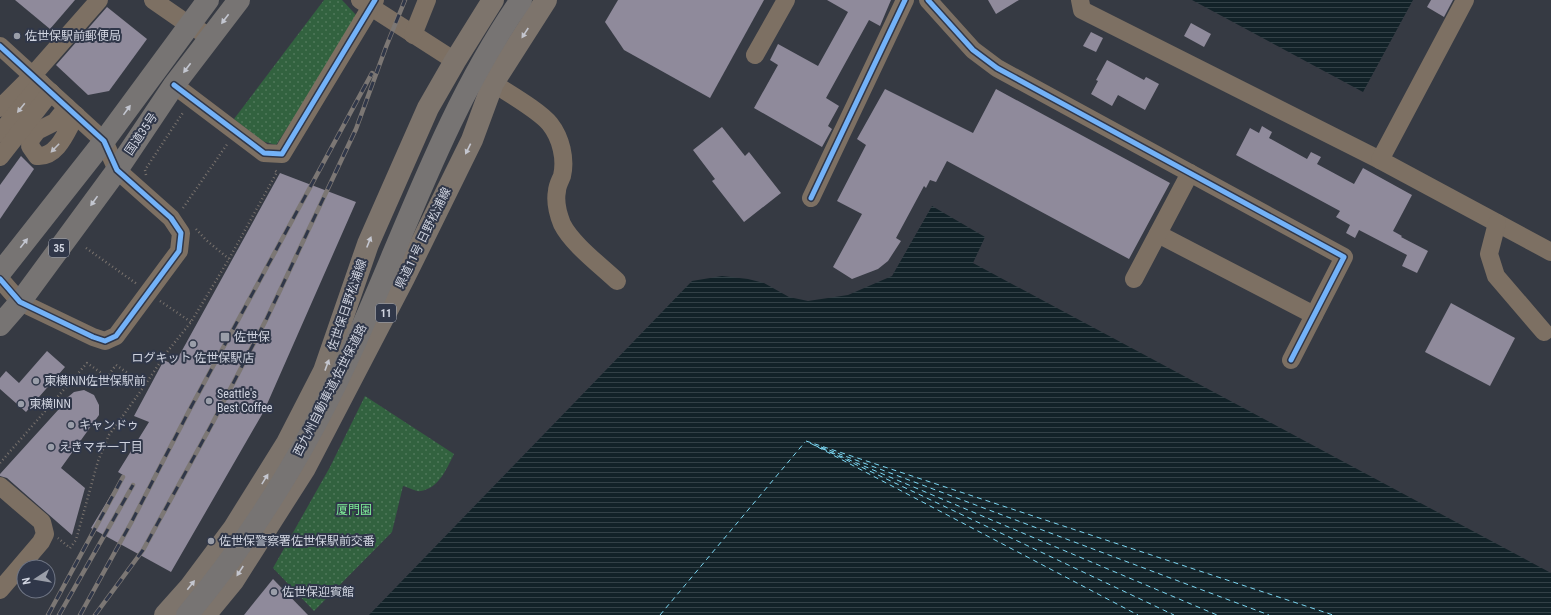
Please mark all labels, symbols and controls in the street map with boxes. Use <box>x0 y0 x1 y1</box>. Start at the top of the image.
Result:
one-way arrow <box>221 13 229 24</box>
one-way arrow <box>521 28 529 38</box>
place label: 佐世保駅前郵便局 <box>25 29 121 43</box>
marker: 佐世保駅前郵便局 <box>12 31 22 41</box>
one-way arrow <box>183 63 191 74</box>
one-way arrow <box>16 103 25 114</box>
one-way arrow <box>123 105 131 115</box>
street label: 国道35号 <box>122 110 160 158</box>
one-way arrow <box>50 143 60 153</box>
one-way arrow <box>465 143 471 155</box>
street label: 県道11号 日野松浦線 <box>392 185 454 291</box>
one-way arrow <box>90 196 98 207</box>
one-way arrow <box>367 235 373 247</box>
one-way arrow <box>20 237 28 248</box>
road number: 35 <box>49 239 69 257</box>
street label: 佐世保日野松浦線 <box>325 257 369 353</box>
road number: 11 <box>376 304 396 322</box>
street label: 西九州自動車道;佐世保道路 <box>291 322 369 458</box>
place label: 佐世保 <box>234 330 270 344</box>
marker: 佐世保 <box>219 331 231 343</box>
marker: ログキット 佐世保駅店 <box>188 339 198 349</box>
place label: ログキット 佐世保駅店 <box>132 351 254 365</box>
one-way arrow <box>324 358 330 370</box>
place label: 東横INN佐世保駅前 <box>44 374 146 388</box>
marker: 東横INN佐世保駅前 <box>31 376 41 386</box>
place label: Seattle's Best Coffee <box>217 387 273 415</box>
marker: Seattle's Best Coffee <box>204 396 214 406</box>
place label: 東横INN <box>29 397 71 411</box>
marker: 東横INN <box>16 399 26 409</box>
place label: キャンドゥ <box>79 418 139 432</box>
marker: キャンドゥ <box>66 420 76 430</box>
place label: えきマチ一丁目 <box>59 440 143 454</box>
marker: えきマチ一丁目 <box>46 442 56 452</box>
one-way arrow <box>261 474 269 484</box>
park label: 厦門園 <box>336 503 372 517</box>
place label: 佐世保警察署佐世保駅前交番 <box>219 534 375 548</box>
marker: 佐世保警察署佐世保駅前交番 <box>206 536 216 546</box>
north arrow <box>16 559 56 599</box>
one-way arrow <box>236 565 243 577</box>
text: N <box>20 576 34 586</box>
one-way arrow <box>186 580 195 591</box>
place label: 佐世保迎賓館 <box>282 585 354 599</box>
marker: 佐世保迎賓館 <box>269 587 279 597</box>

